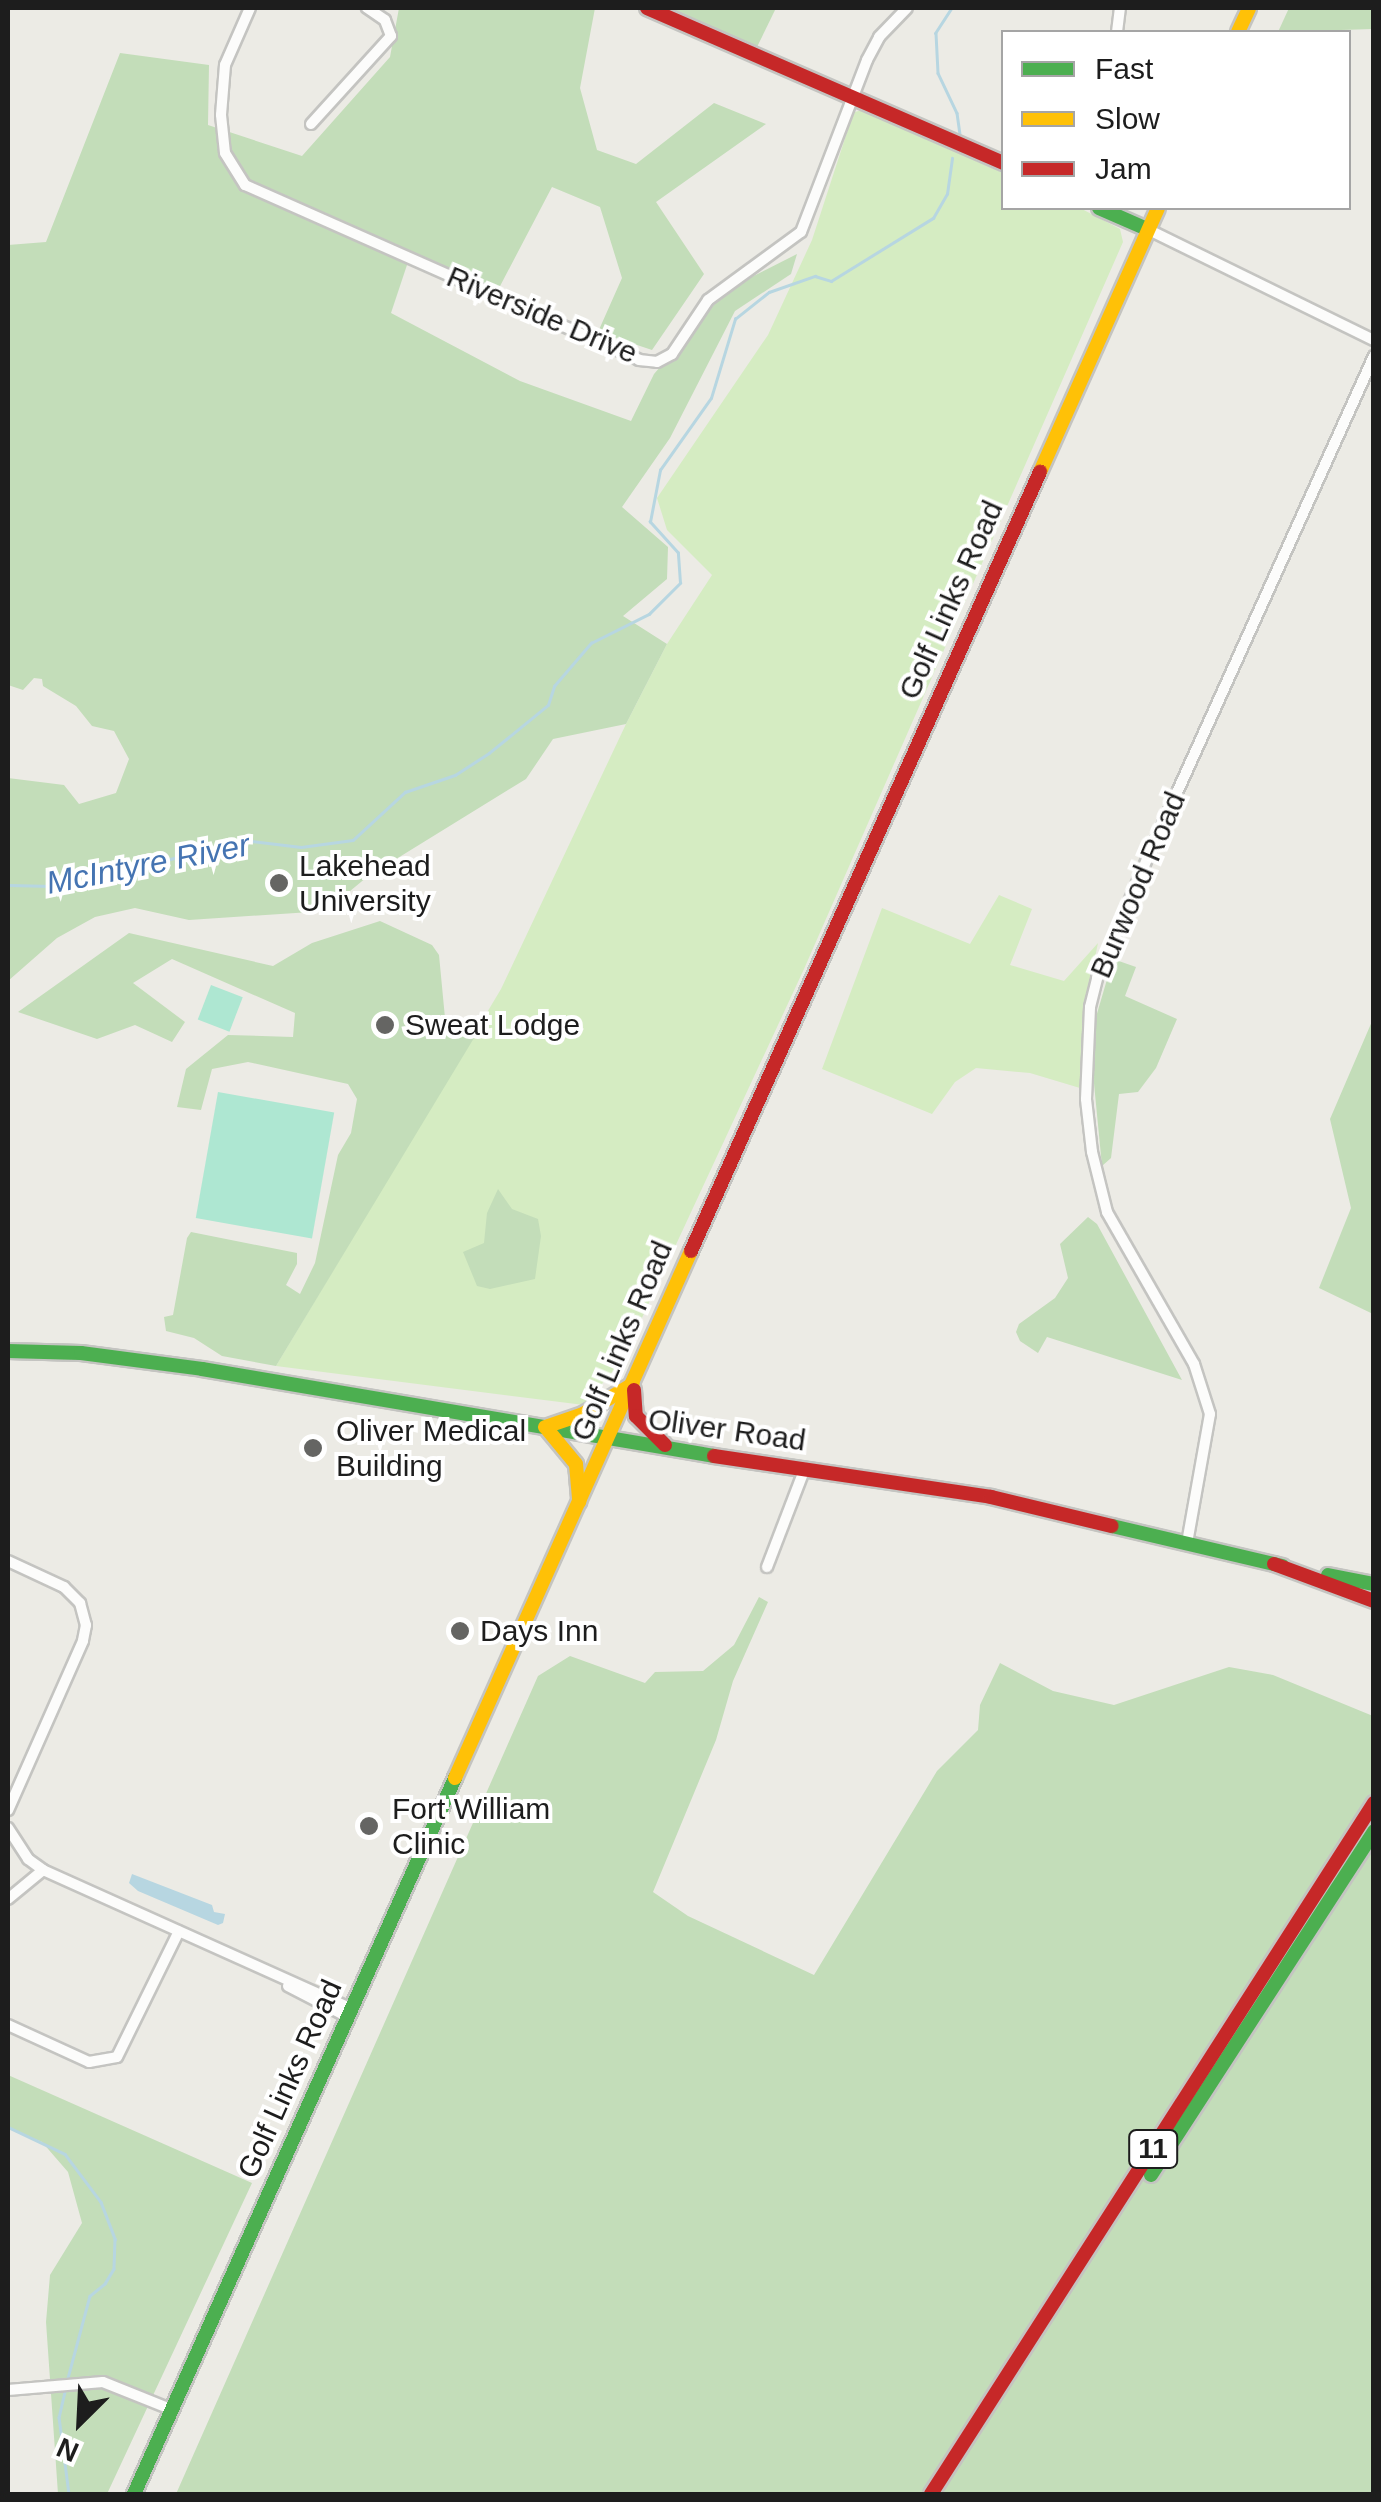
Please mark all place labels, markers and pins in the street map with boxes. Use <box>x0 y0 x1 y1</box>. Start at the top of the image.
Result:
place label: Lakehead University <box>299 848 431 918</box>
marker: Lakehead University <box>268 872 290 894</box>
place label: Sweat Lodge <box>405 1007 580 1043</box>
marker: Sweat Lodge <box>374 1014 396 1036</box>
place label: Oliver Medical Building <box>336 1413 526 1484</box>
marker: Oliver Medical Building <box>300 1435 326 1461</box>
place label: Days Inn <box>480 1613 598 1649</box>
marker: Days Inn <box>449 1620 471 1642</box>
place label: Fort William Clinic <box>392 1791 550 1862</box>
marker: Fort William Clinic <box>356 1813 382 1839</box>

